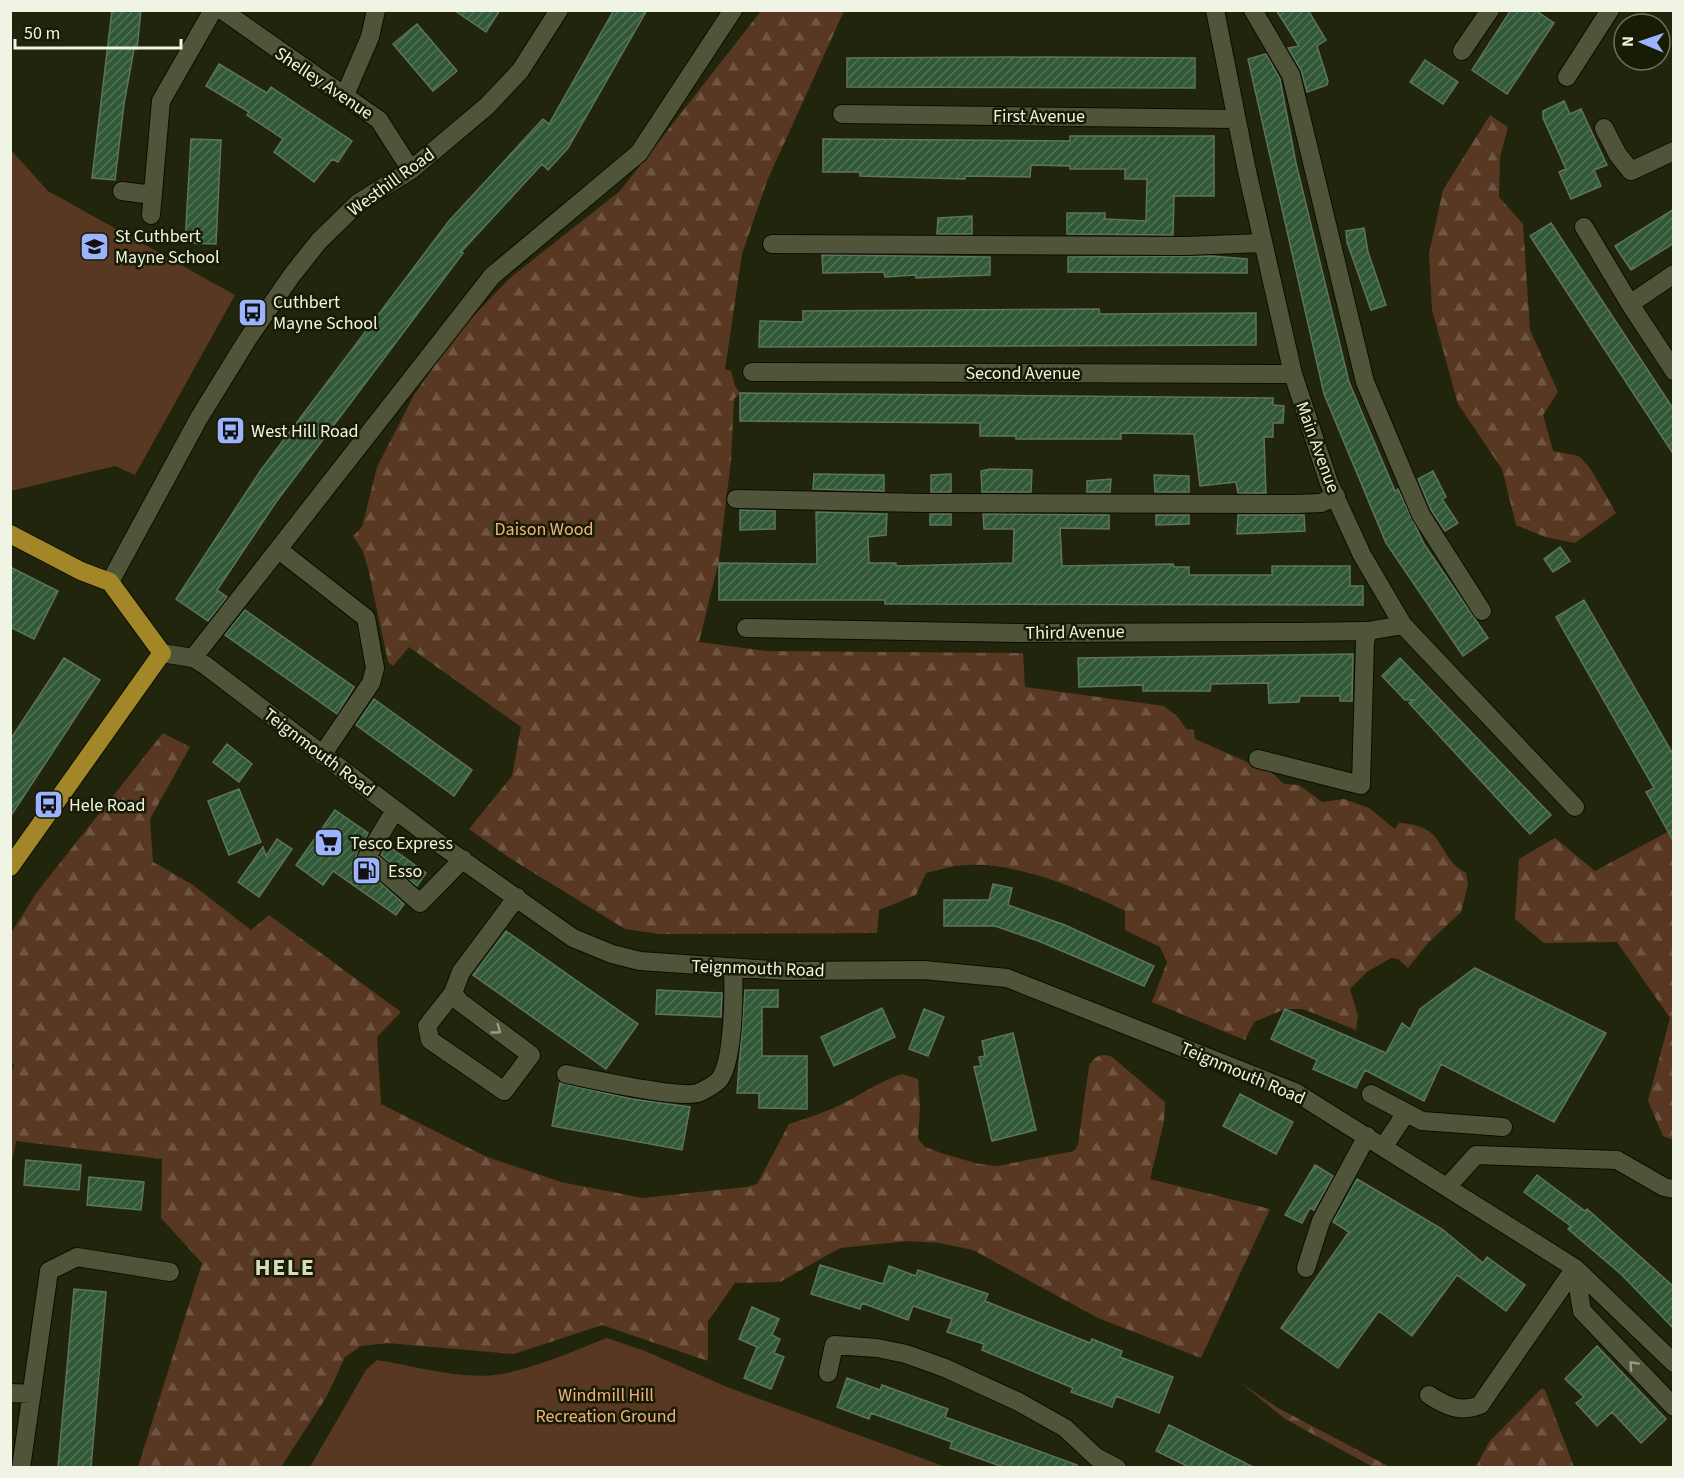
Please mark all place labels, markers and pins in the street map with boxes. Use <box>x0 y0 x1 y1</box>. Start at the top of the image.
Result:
place label: St Cuthbert Mayne School <box>115 224 220 270</box>
school or university icon: St Cuthbert Mayne School <box>78 230 110 262</box>
place label: Cuthbert Mayne School <box>273 290 378 336</box>
bus stop icon: Cuthbert Mayne School <box>236 296 268 328</box>
bus stop icon: West Hill Road <box>214 415 246 447</box>
place label: West Hill Road <box>251 419 359 444</box>
bus stop icon: Hele Road <box>32 789 64 821</box>
place label: Hele Road <box>69 793 145 818</box>
supermarket icon: Tesco Express <box>313 827 345 859</box>
place label: Tesco Express <box>350 831 453 856</box>
fuel station icon: Esso <box>351 855 383 887</box>
place label: Esso <box>388 859 422 884</box>

